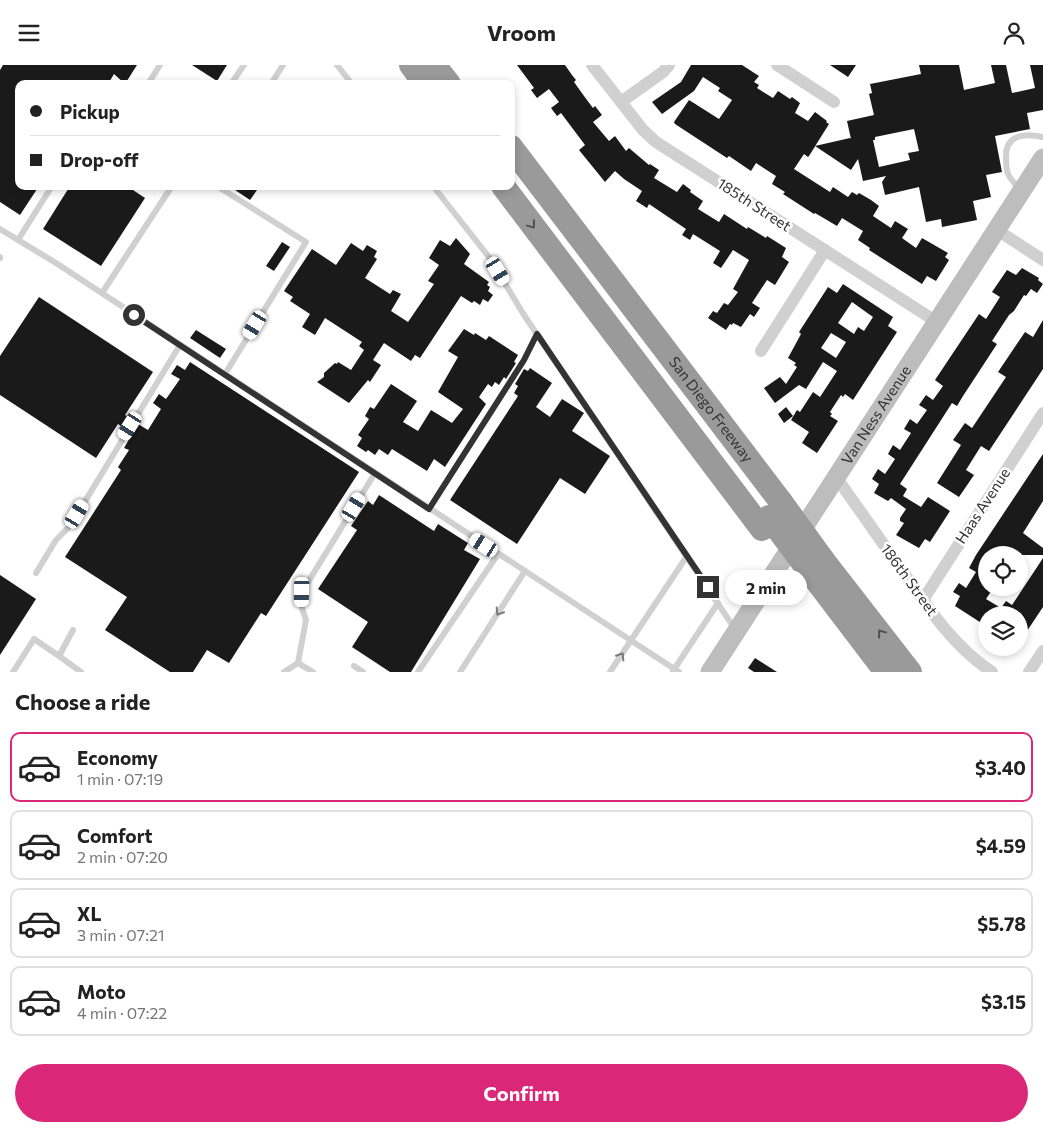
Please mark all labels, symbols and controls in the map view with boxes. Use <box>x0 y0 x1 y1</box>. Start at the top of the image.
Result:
icon: menu <box>15 19 43 47</box>
text: Vroom <box>487 19 556 46</box>
icon: person <box>1000 19 1028 47</box>
text: Pickup <box>60 100 120 123</box>
text: Drop-off <box>60 148 139 171</box>
street label: 185th Street <box>714 174 795 235</box>
one-way arrow <box>526 219 535 229</box>
car <box>483 254 512 288</box>
route start <box>123 304 145 326</box>
car <box>240 308 269 342</box>
street label: San Diego Freeway <box>666 353 758 466</box>
street label: Van Ness Avenue <box>837 362 914 468</box>
car <box>115 409 144 443</box>
street label: Haas Avenue <box>951 464 1013 547</box>
car <box>339 490 368 524</box>
car <box>62 497 91 531</box>
car <box>467 531 500 559</box>
street label: 186th Street <box>878 540 942 619</box>
map controls <box>978 546 1028 656</box>
button: locate <box>978 546 1028 596</box>
callout: 2 min <box>726 569 808 605</box>
route end <box>697 576 719 598</box>
car <box>294 577 309 607</box>
text: 2 min <box>746 578 786 597</box>
button: layers <box>978 606 1028 656</box>
one-way arrow <box>495 607 505 616</box>
one-way arrow <box>878 629 887 639</box>
one-way arrow <box>614 653 624 662</box>
text: Choose a ride <box>15 688 150 715</box>
icon: car <box>17 745 62 790</box>
text: Economy <box>77 746 158 769</box>
text: $3.40 <box>975 756 1026 779</box>
text: 1 min · 07:19 <box>77 769 163 788</box>
icon: car <box>17 823 62 868</box>
text: Comfort <box>77 824 153 847</box>
text: $4.59 <box>976 834 1026 857</box>
text: 2 min · 07:20 <box>77 847 168 866</box>
icon: car <box>17 901 62 946</box>
text: XL <box>77 902 102 925</box>
text: $5.78 <box>977 912 1026 935</box>
text: 3 min · 07:21 <box>77 925 165 944</box>
icon: car <box>17 979 62 1024</box>
text: Moto <box>77 980 126 1003</box>
text: $3.15 <box>981 990 1026 1013</box>
text: 4 min · 07:22 <box>77 1003 167 1022</box>
button: Confirm <box>15 1064 1028 1122</box>

